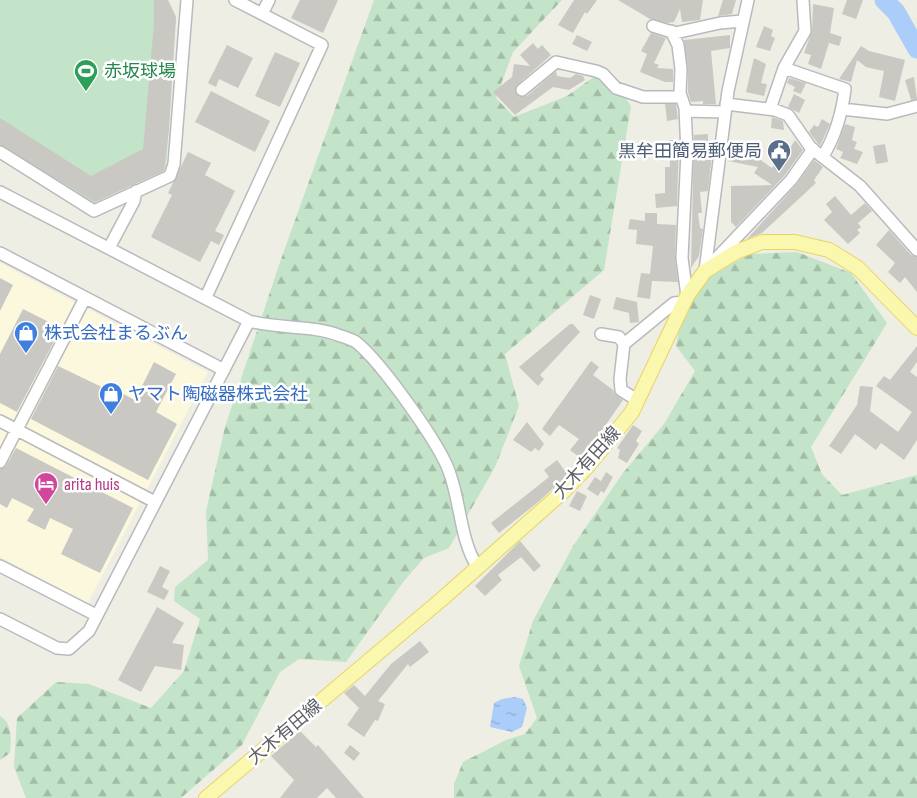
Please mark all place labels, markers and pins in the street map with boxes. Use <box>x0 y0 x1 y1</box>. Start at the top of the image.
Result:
sports icon: 赤坂球場 <box>73 58 99 92</box>
place label: 赤坂球場 <box>104 61 176 82</box>
public building icon: 黒牟田簡易郵便局 <box>766 138 792 172</box>
place label: 黒牟田簡易郵便局 <box>618 141 762 162</box>
shop icon: 株式会社まるぶん <box>13 320 39 354</box>
place label: 株式会社まるぶん <box>44 323 188 344</box>
shop icon: ヤマト陶磁器株式会社 <box>98 381 124 415</box>
place label: ヤマト陶磁器株式会社 <box>128 384 308 405</box>
hotel icon: arita huis <box>33 471 59 505</box>
place label: arita huis <box>64 474 120 495</box>

